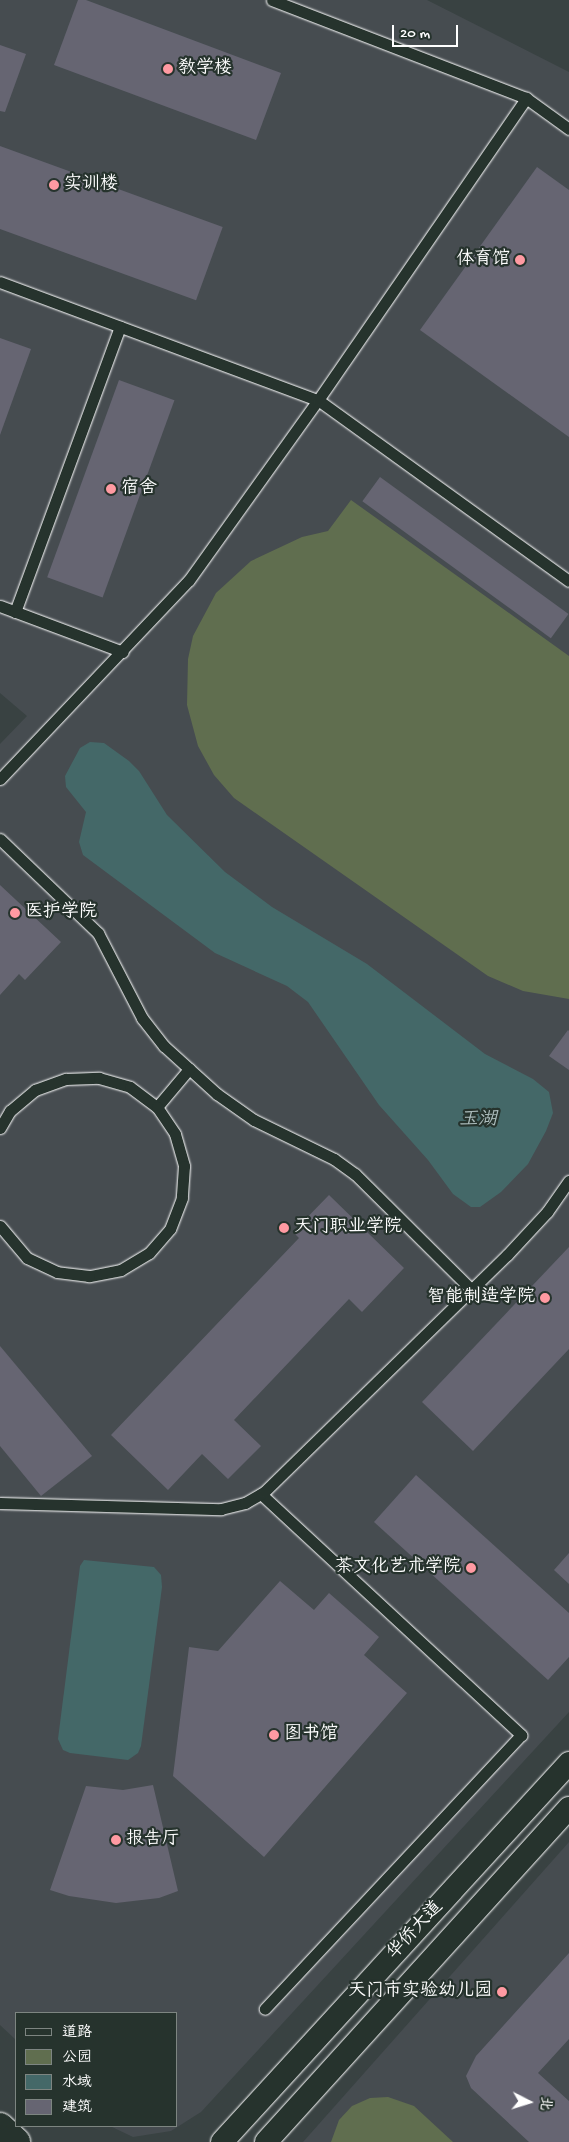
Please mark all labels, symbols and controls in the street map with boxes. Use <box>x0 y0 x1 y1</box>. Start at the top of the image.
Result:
scale bar <box>394 15 460 47</box>
text: 20 m <box>400 25 430 43</box>
place label: 教学楼 <box>178 58 232 80</box>
marker: 教学楼 <box>162 63 174 75</box>
place label: 实训楼 <box>64 174 118 196</box>
marker: 实训楼 <box>48 179 60 191</box>
place label: 体育馆 <box>456 249 510 271</box>
marker: 体育馆 <box>514 254 526 266</box>
place label: 宿舍 <box>121 478 157 500</box>
marker: 宿舍 <box>105 483 117 495</box>
place label: 医护学院 <box>25 902 97 924</box>
marker: 医护学院 <box>9 907 21 919</box>
water label: 玉湖 <box>459 1110 497 1132</box>
place label: 天门职业学院 <box>294 1217 402 1239</box>
marker: 天门职业学院 <box>278 1222 290 1234</box>
place label: 智能制造学院 <box>427 1287 535 1309</box>
marker: 智能制造学院 <box>539 1292 551 1304</box>
place label: 茶文化艺术学院 <box>335 1557 461 1579</box>
marker: 茶文化艺术学院 <box>465 1562 477 1574</box>
place label: 图书馆 <box>284 1724 338 1746</box>
marker: 图书馆 <box>268 1729 280 1741</box>
place label: 报告厅 <box>126 1829 180 1851</box>
marker: 报告厅 <box>110 1834 122 1846</box>
street label: 华侨大道 <box>384 1897 448 1965</box>
place label: 天门市实验幼儿园 <box>348 1981 492 2003</box>
marker: 天门市实验幼儿园 <box>496 1986 508 1998</box>
legend <box>15 2012 178 2127</box>
text: 道路 <box>62 2024 92 2042</box>
text: 公园 <box>62 2049 92 2067</box>
text: 水域 <box>62 2074 92 2092</box>
north arrow <box>504 2077 554 2127</box>
text: 北 <box>535 2096 554 2111</box>
text: 建筑 <box>62 2099 92 2117</box>

